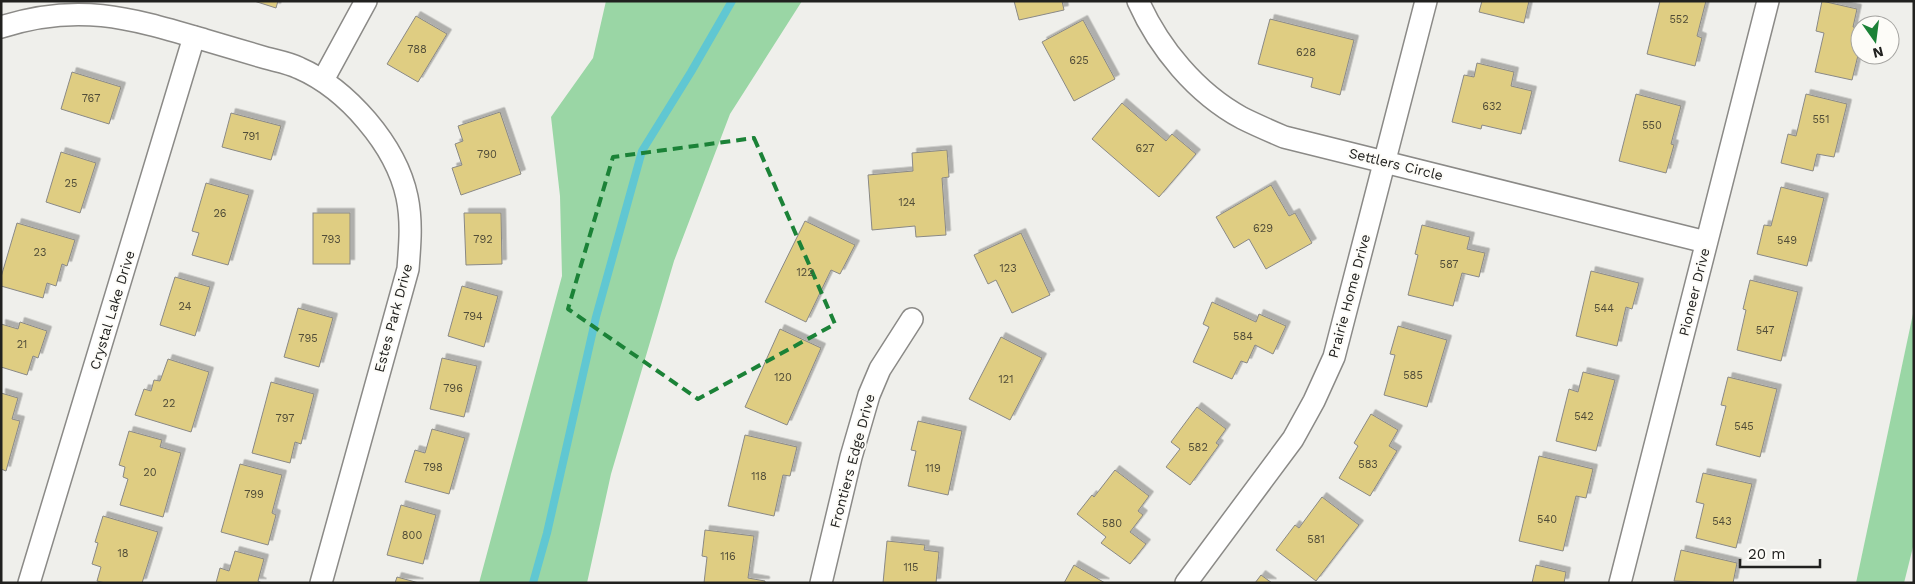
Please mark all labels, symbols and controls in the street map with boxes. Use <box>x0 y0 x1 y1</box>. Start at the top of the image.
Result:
house number: 552 <box>1669 13 1689 26</box>
north arrow <box>1850 15 1900 65</box>
house number: 788 <box>407 43 427 56</box>
text: N <box>1871 44 1885 62</box>
house number: 628 <box>1296 46 1316 59</box>
house number: 625 <box>1069 54 1089 67</box>
house number: 767 <box>82 92 100 105</box>
house number: 632 <box>1482 100 1502 113</box>
house number: 551 <box>1812 113 1830 126</box>
house number: 550 <box>1642 119 1662 132</box>
house number: 791 <box>242 130 260 143</box>
house number: 627 <box>1135 142 1155 155</box>
street label: Settlers Circle <box>1347 145 1445 183</box>
house number: 790 <box>477 148 497 161</box>
house number: 25 <box>65 177 77 190</box>
house number: 124 <box>898 196 916 209</box>
house number: 26 <box>213 207 227 220</box>
house number: 629 <box>1253 222 1273 235</box>
street label: Prairie Home Drive <box>1325 232 1373 360</box>
house number: 793 <box>321 233 341 246</box>
house number: 792 <box>473 233 493 246</box>
house number: 549 <box>1777 234 1797 247</box>
house number: 23 <box>34 246 46 259</box>
street label: Pioneer Drive <box>1675 246 1713 338</box>
street label: Crystal Lake Drive <box>86 248 138 372</box>
house number: 587 <box>1440 258 1458 271</box>
street label: Estes Park Drive <box>371 262 415 374</box>
house number: 123 <box>999 262 1017 275</box>
house number: 122 <box>796 266 814 279</box>
house number: 24 <box>179 300 192 313</box>
house number: 544 <box>1594 302 1614 315</box>
house number: 794 <box>463 310 483 323</box>
house number: 547 <box>1756 324 1774 337</box>
house number: 584 <box>1233 330 1253 343</box>
house number: 795 <box>298 332 318 345</box>
house number: 21 <box>17 338 27 351</box>
house number: 585 <box>1403 369 1423 382</box>
house number: 120 <box>774 371 792 384</box>
house number: 121 <box>999 373 1014 386</box>
house number: 796 <box>443 382 463 395</box>
street label: Frontiers Edge Drive <box>826 392 878 530</box>
house number: 22 <box>163 397 175 410</box>
house number: 542 <box>1574 410 1594 423</box>
house number: 797 <box>276 412 294 425</box>
house number: 545 <box>1734 420 1754 433</box>
house number: 582 <box>1188 441 1208 454</box>
house number: 583 <box>1358 458 1378 471</box>
house number: 798 <box>423 461 443 474</box>
house number: 119 <box>925 462 941 475</box>
house number: 20 <box>143 466 157 479</box>
house number: 118 <box>751 470 767 483</box>
house number: 799 <box>244 488 264 501</box>
house number: 540 <box>1537 513 1557 526</box>
house number: 543 <box>1712 515 1732 528</box>
house number: 580 <box>1102 517 1122 530</box>
house number: 800 <box>402 529 422 542</box>
house number: 581 <box>1307 533 1325 546</box>
scale bar <box>1740 536 1820 568</box>
text: 20 m <box>1748 545 1786 563</box>
house number: 18 <box>117 547 129 560</box>
house number: 116 <box>720 550 736 563</box>
house number: 115 <box>904 561 918 574</box>

